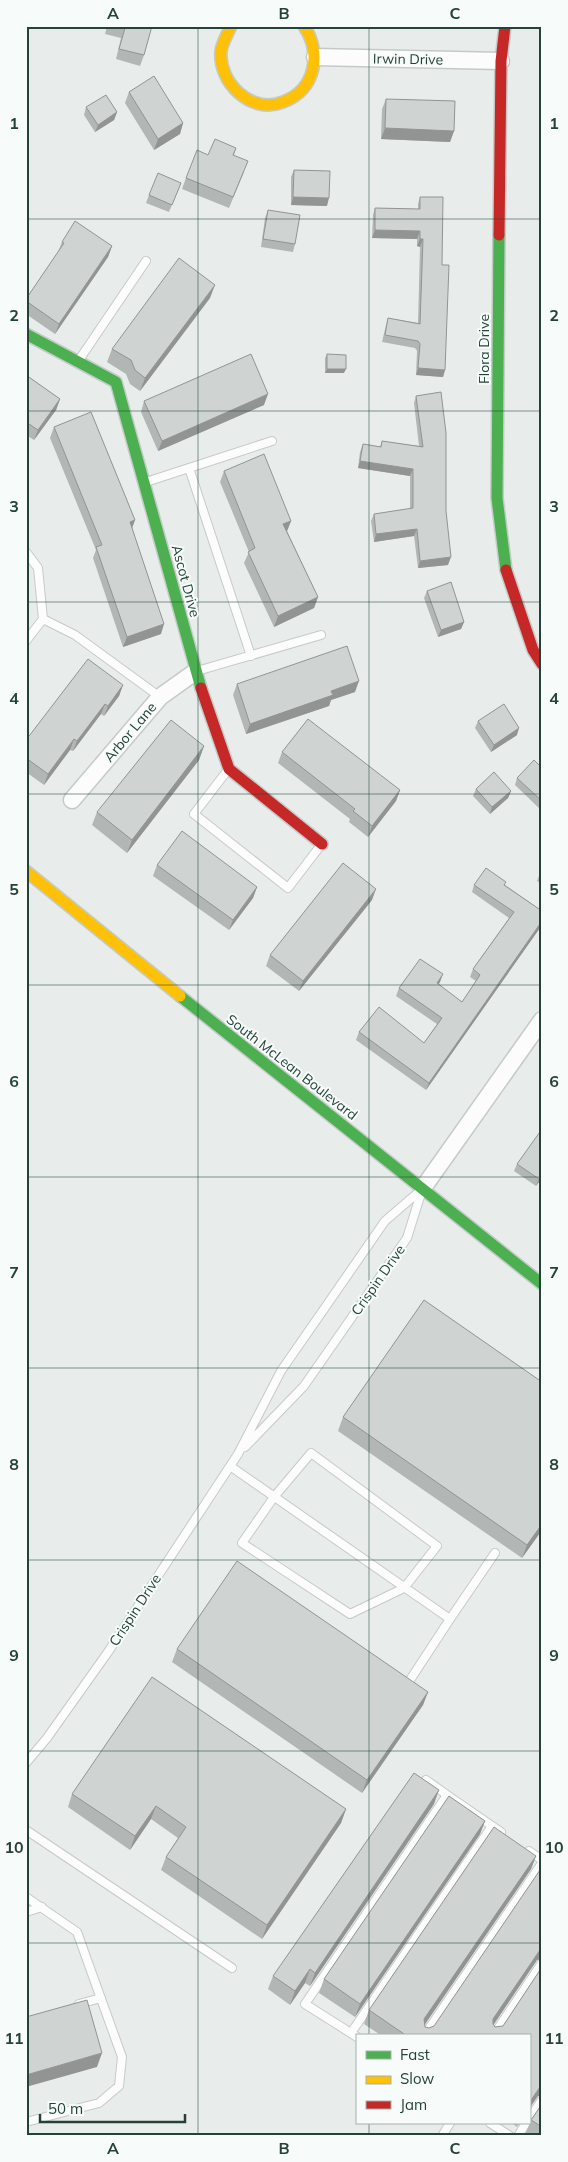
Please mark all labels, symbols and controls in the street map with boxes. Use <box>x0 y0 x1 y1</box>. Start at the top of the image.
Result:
text: A <box>107 3 119 23</box>
text: B <box>278 3 290 23</box>
text: C <box>450 3 461 23</box>
street label: Irwin Drive <box>373 49 443 69</box>
text: 1 <box>9 113 19 133</box>
text: 1 <box>549 113 559 133</box>
text: 2 <box>9 305 19 325</box>
text: 2 <box>549 305 559 325</box>
street label: Flora Drive <box>475 314 493 384</box>
text: 3 <box>9 496 19 516</box>
text: 3 <box>549 496 559 516</box>
street label: Ascot Drive <box>168 543 204 619</box>
text: 4 <box>9 688 19 708</box>
text: 4 <box>549 688 559 708</box>
street label: Arbor Lane <box>100 698 160 766</box>
text: 5 <box>9 879 19 899</box>
text: 5 <box>549 879 559 899</box>
street label: South McLean Boulevard <box>223 1010 361 1124</box>
text: 6 <box>9 1071 19 1091</box>
text: 6 <box>549 1071 559 1091</box>
street label: Crispin Drive <box>347 1241 409 1319</box>
text: 7 <box>9 1262 19 1282</box>
text: 7 <box>549 1262 559 1282</box>
text: 8 <box>9 1454 19 1474</box>
text: 8 <box>549 1454 559 1474</box>
street label: Crispin Drive <box>105 1571 165 1649</box>
text: 9 <box>9 1645 19 1665</box>
text: 9 <box>549 1645 559 1665</box>
text: 10 <box>4 1837 24 1857</box>
text: 10 <box>544 1837 564 1857</box>
text: 11 <box>4 2028 24 2048</box>
text: 11 <box>544 2028 564 2048</box>
legend <box>356 2034 530 2124</box>
text: Fast <box>400 2045 430 2064</box>
text: Slow <box>400 2069 434 2088</box>
scale bar <box>40 2092 185 2124</box>
text: Jam <box>400 2095 427 2114</box>
text: 50 m <box>48 2099 83 2118</box>
text: A <box>107 2138 119 2158</box>
text: B <box>278 2138 290 2158</box>
text: C <box>450 2138 461 2158</box>

